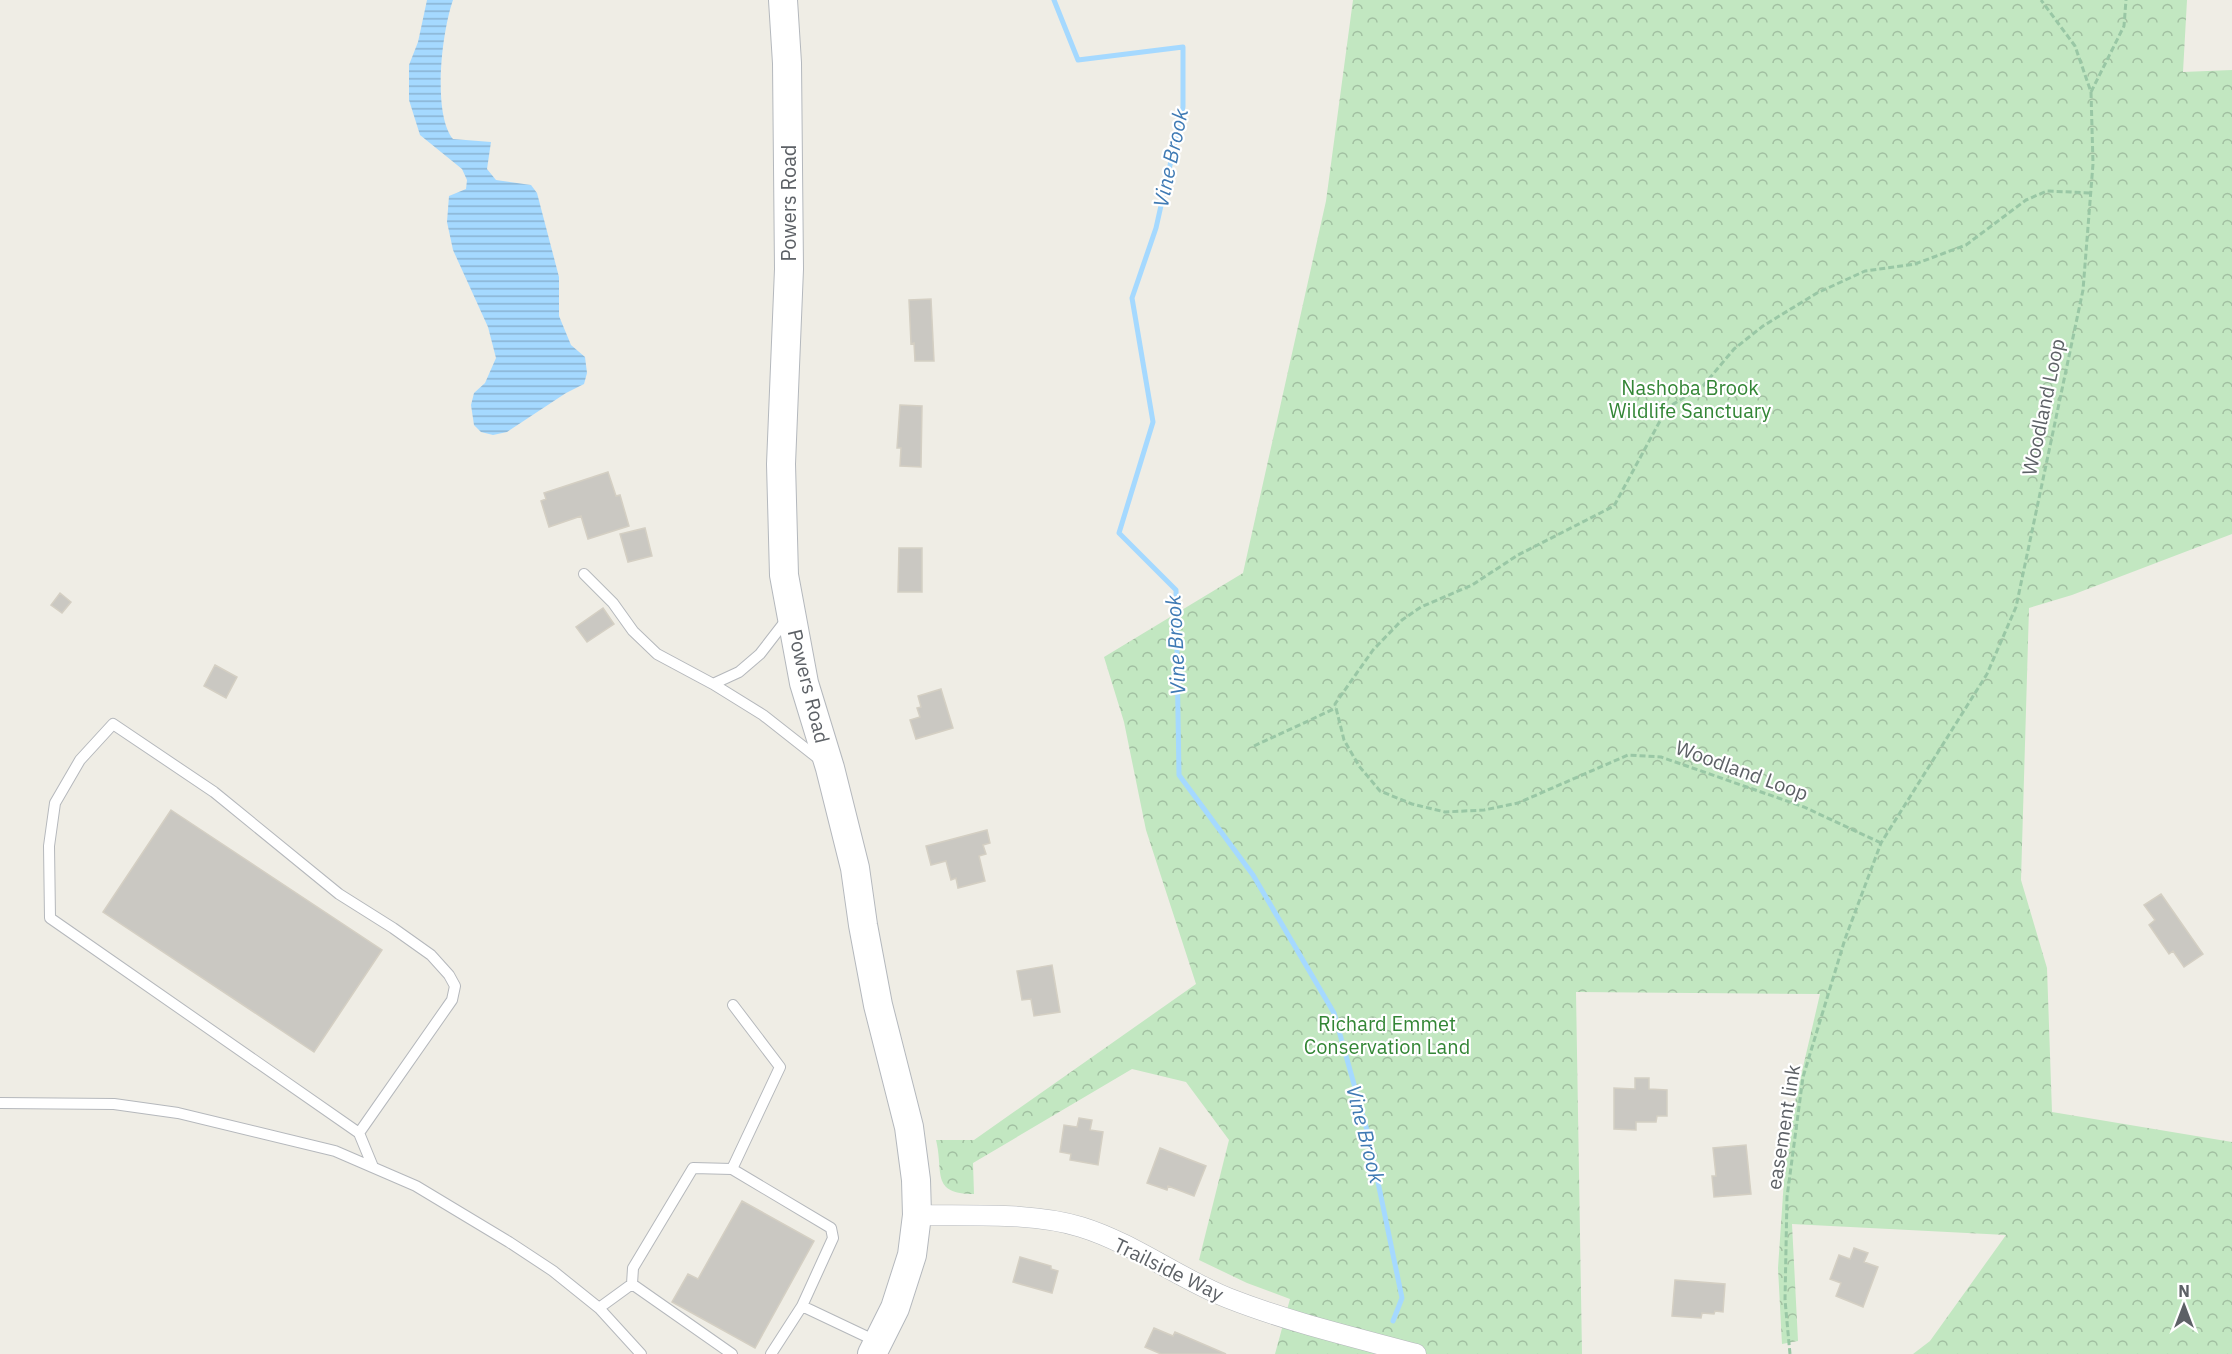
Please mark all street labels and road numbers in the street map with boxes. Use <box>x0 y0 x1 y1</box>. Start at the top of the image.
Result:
street label: Powers Road <box>775 145 802 261</box>
street label: Woodland Loop <box>2015 336 2071 478</box>
street label: Powers Road <box>782 626 836 746</box>
street label: Woodland Loop <box>1672 734 1812 806</box>
street label: easement link <box>1760 1062 1806 1191</box>
street label: Trailside Way <box>1110 1231 1228 1307</box>

